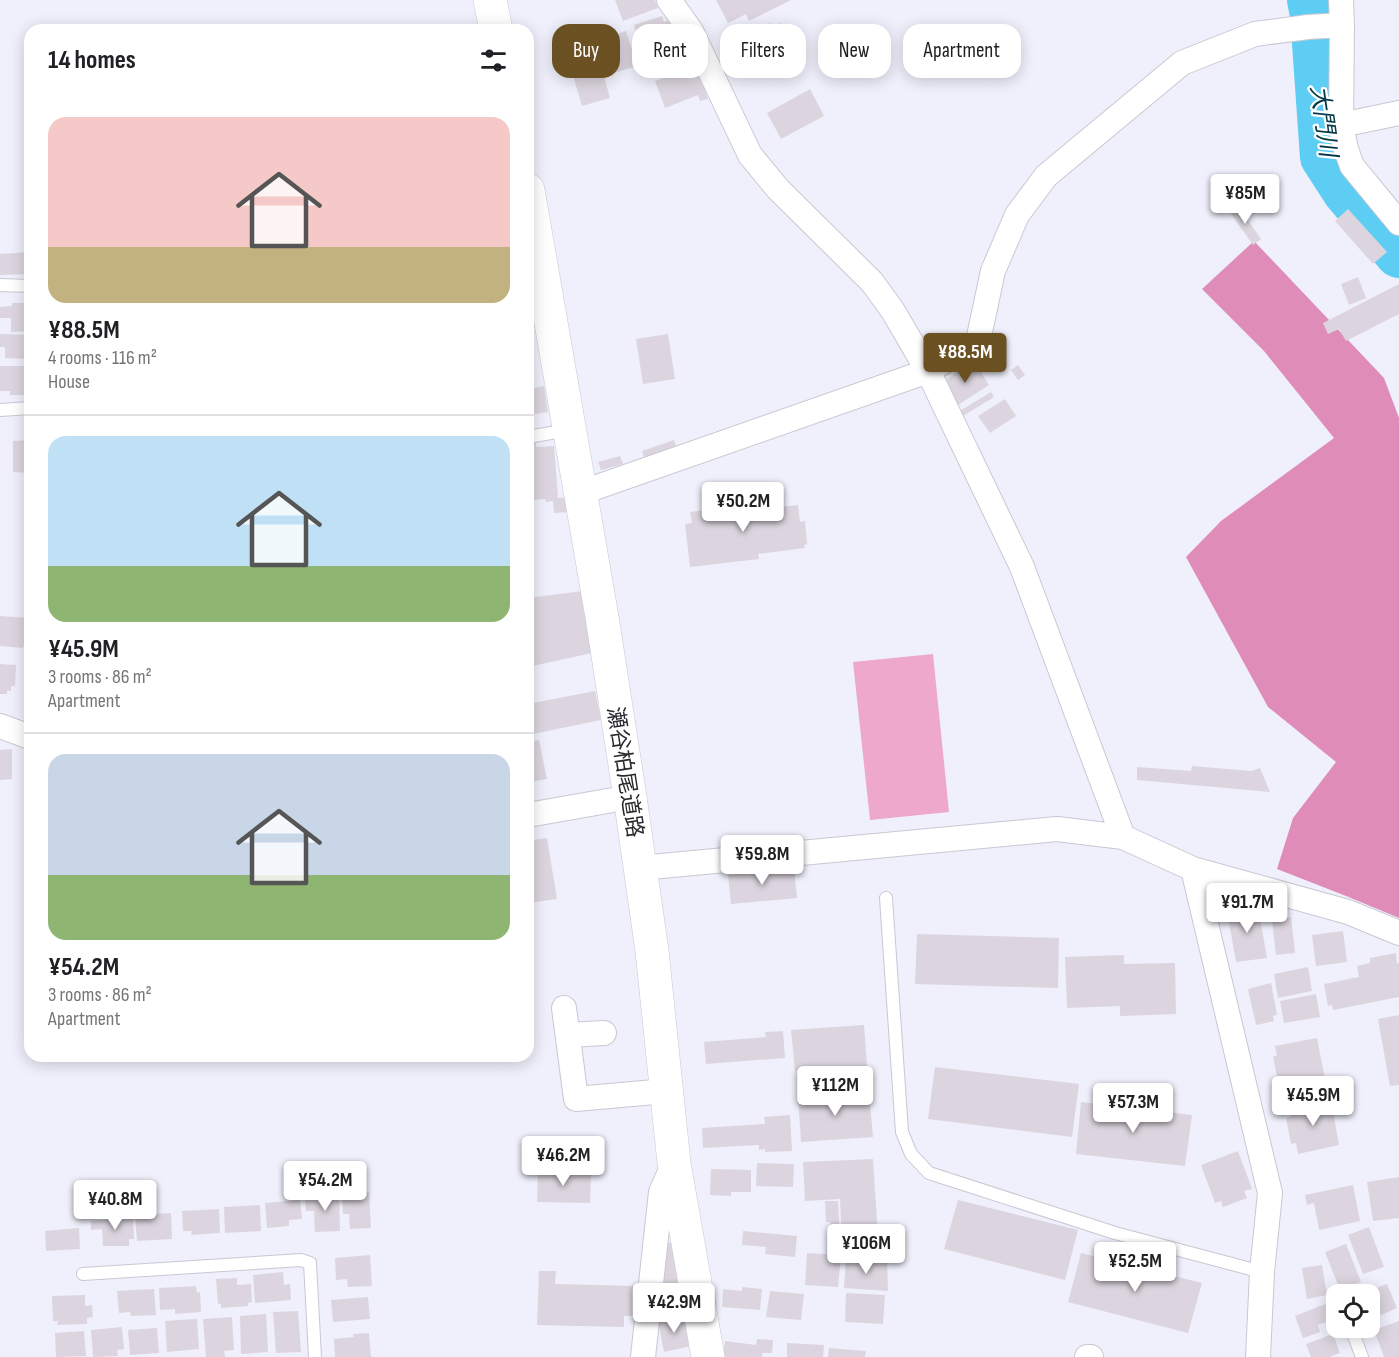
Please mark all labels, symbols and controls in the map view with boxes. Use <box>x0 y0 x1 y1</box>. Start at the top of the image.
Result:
chip: Buy <box>552 24 620 78</box>
chip: Rent <box>632 24 708 78</box>
chip: Filters <box>720 24 806 78</box>
chip: New <box>818 24 891 78</box>
chip: Apartment <box>903 24 1021 78</box>
icon: filters <box>477 44 510 77</box>
text: 14 homes <box>48 45 136 76</box>
water label: 大門川 <box>1304 83 1343 162</box>
icon: home <box>225 156 333 264</box>
pin: ¥85M <box>1209 174 1281 225</box>
text: ¥85M <box>1224 181 1266 205</box>
text: ¥88.5M <box>48 315 120 346</box>
pin: ¥88.5M <box>916 333 1014 384</box>
text: ¥88.5M <box>937 340 993 364</box>
text: 4 rooms · 116 m² <box>48 346 157 370</box>
text: House <box>48 370 90 394</box>
icon: home <box>225 475 333 583</box>
pin: ¥50.2M <box>694 482 792 533</box>
text: ¥50.2M <box>716 489 770 513</box>
text: ¥45.9M <box>48 634 119 665</box>
text: 3 rooms · 86 m² <box>48 665 152 689</box>
text: Apartment <box>48 689 121 713</box>
street label: 瀬谷柏尾道路 <box>601 705 648 840</box>
icon: home <box>225 793 333 901</box>
pin: ¥59.8M <box>713 835 811 886</box>
text: ¥59.8M <box>735 842 789 866</box>
pin: ¥91.7M <box>1198 883 1296 934</box>
text: ¥91.7M <box>1220 890 1274 914</box>
text: ¥54.2M <box>48 952 119 983</box>
text: 3 rooms · 86 m² <box>48 983 152 1007</box>
text: Apartment <box>48 1007 121 1031</box>
pin: ¥112M <box>793 1066 877 1117</box>
text: ¥112M <box>811 1073 859 1097</box>
pin: ¥45.9M <box>1264 1076 1362 1127</box>
pin: ¥57.3M <box>1084 1083 1182 1134</box>
text: ¥45.9M <box>1286 1083 1340 1107</box>
text: ¥57.3M <box>1107 1090 1159 1114</box>
pin: ¥46.2M <box>514 1136 612 1187</box>
text: ¥46.2M <box>536 1143 590 1167</box>
pin: ¥54.2M <box>276 1161 374 1212</box>
text: ¥54.2M <box>298 1168 352 1192</box>
pin: ¥40.8M <box>66 1180 164 1231</box>
text: ¥40.8M <box>88 1187 142 1211</box>
pin: ¥106M <box>824 1224 908 1275</box>
text: ¥106M <box>841 1231 891 1255</box>
pin: ¥52.5M <box>1086 1242 1184 1293</box>
text: ¥52.5M <box>1108 1249 1162 1273</box>
pin: ¥42.9M <box>625 1283 723 1334</box>
map controls <box>1326 1284 1380 1338</box>
button: locate <box>1326 1284 1380 1338</box>
text: ¥42.9M <box>647 1290 701 1314</box>

